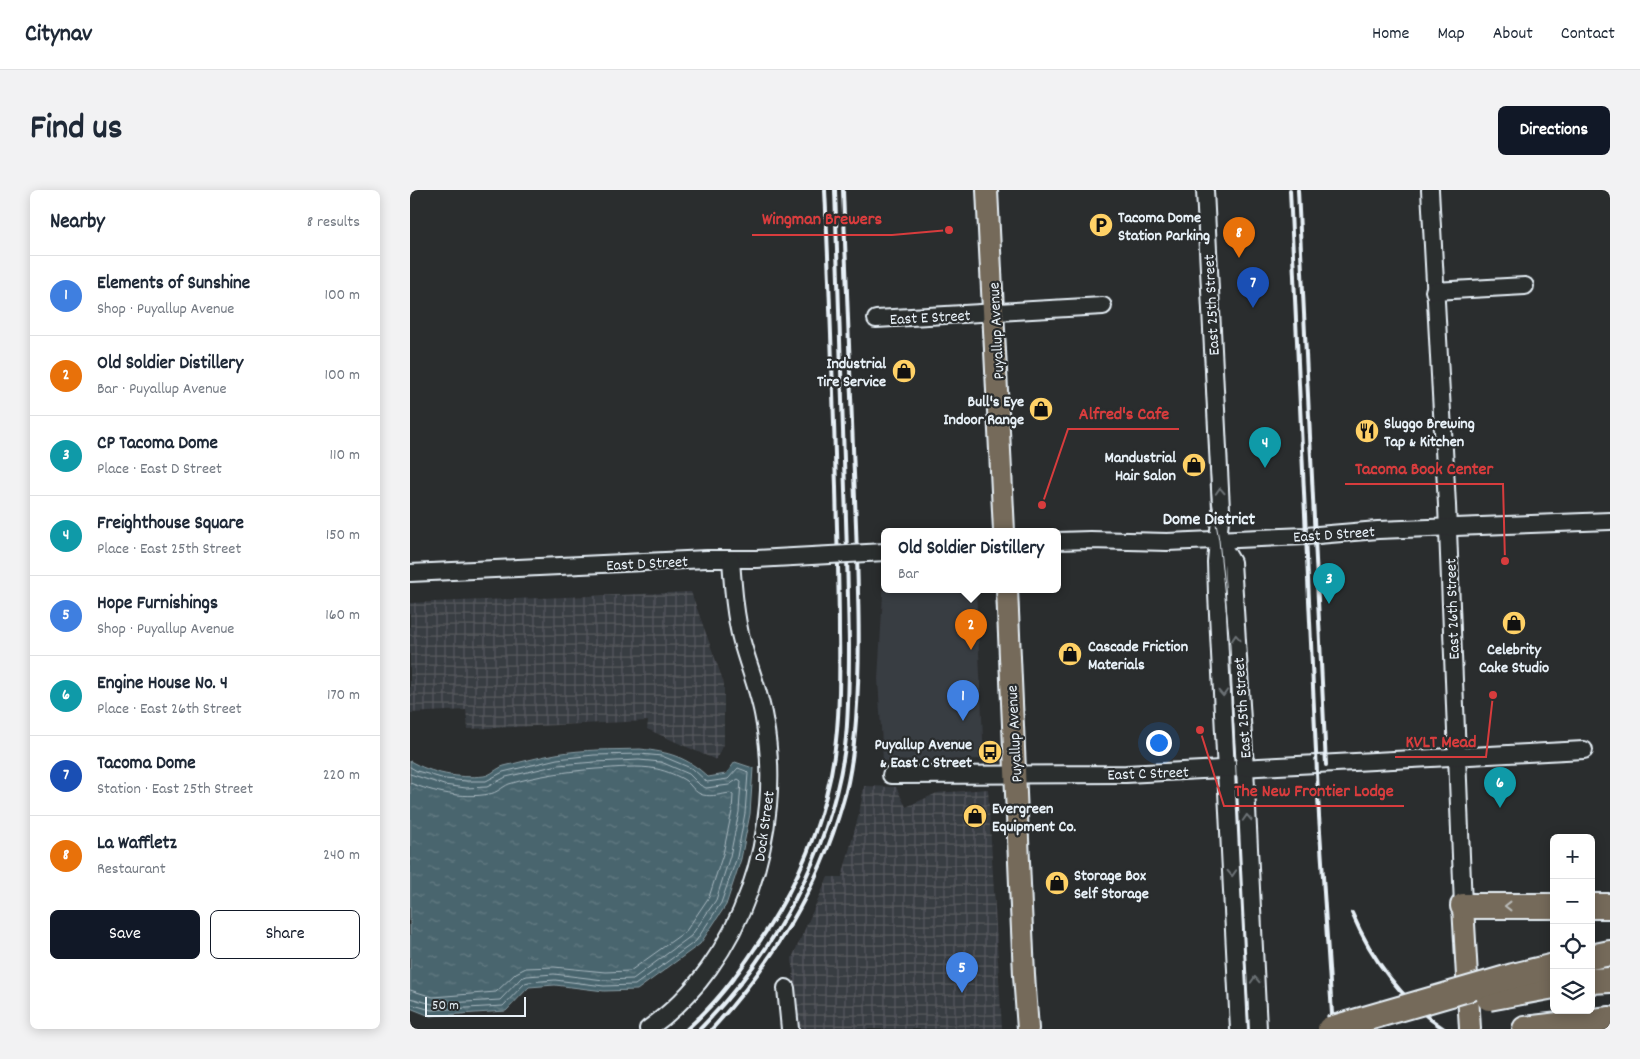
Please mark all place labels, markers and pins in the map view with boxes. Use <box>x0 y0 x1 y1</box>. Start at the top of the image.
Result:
callout: Wingman Brewers <box>752 202 892 235</box>
place label: Tacoma Dome Station Parking <box>1118 207 1210 248</box>
parking icon: Tacoma Dome Station Parking <box>1088 212 1114 238</box>
pin: 8 <box>1223 217 1255 258</box>
pin: 7 <box>1237 267 1269 308</box>
place label: Industrial Tire Service <box>817 353 886 394</box>
shop icon: Industrial Tire Service <box>891 358 917 384</box>
place label: Bull's Eye Indoor Range <box>944 391 1024 432</box>
shop icon: Bull's Eye Indoor Range <box>1028 396 1054 422</box>
callout: Alfred's Cafe <box>1068 396 1179 429</box>
place label: Sluggo Brewing Tap & Kitchen <box>1384 413 1475 454</box>
restaurant icon: Sluggo Brewing Tap & Kitchen <box>1354 418 1380 444</box>
pin: 4 <box>1249 427 1281 468</box>
place label: Mandustrial Hair Salon <box>1105 447 1176 488</box>
callout: Tacoma Book Center <box>1345 451 1503 484</box>
shop icon: Mandustrial Hair Salon <box>1181 452 1207 478</box>
pin: 3 <box>1313 563 1345 604</box>
pin: 2 <box>955 609 987 650</box>
shop icon: Celebrity Cake Studio <box>1501 610 1527 636</box>
place label: Cascade Friction Materials <box>1088 636 1188 677</box>
place label: Celebrity Cake Studio <box>1479 639 1549 680</box>
shop icon: Cascade Friction Materials <box>1057 641 1083 667</box>
pin: 1 <box>947 680 979 721</box>
callout: KVLT Mead <box>1395 724 1486 757</box>
place label: Puyallup Avenue & East C Street <box>875 734 972 775</box>
bus stop icon: Puyallup Avenue & East C Street <box>977 739 1003 765</box>
pin: 6 <box>1484 767 1516 808</box>
callout: The New Frontier Lodge <box>1224 773 1404 806</box>
place label: Evergreen Equipment Co. <box>992 798 1077 839</box>
shop icon: Evergreen Equipment Co. <box>962 803 988 829</box>
place label: Storage Box Self Storage <box>1074 865 1149 906</box>
shop icon: Storage Box Self Storage <box>1044 870 1070 896</box>
pin: 5 <box>946 952 978 993</box>

